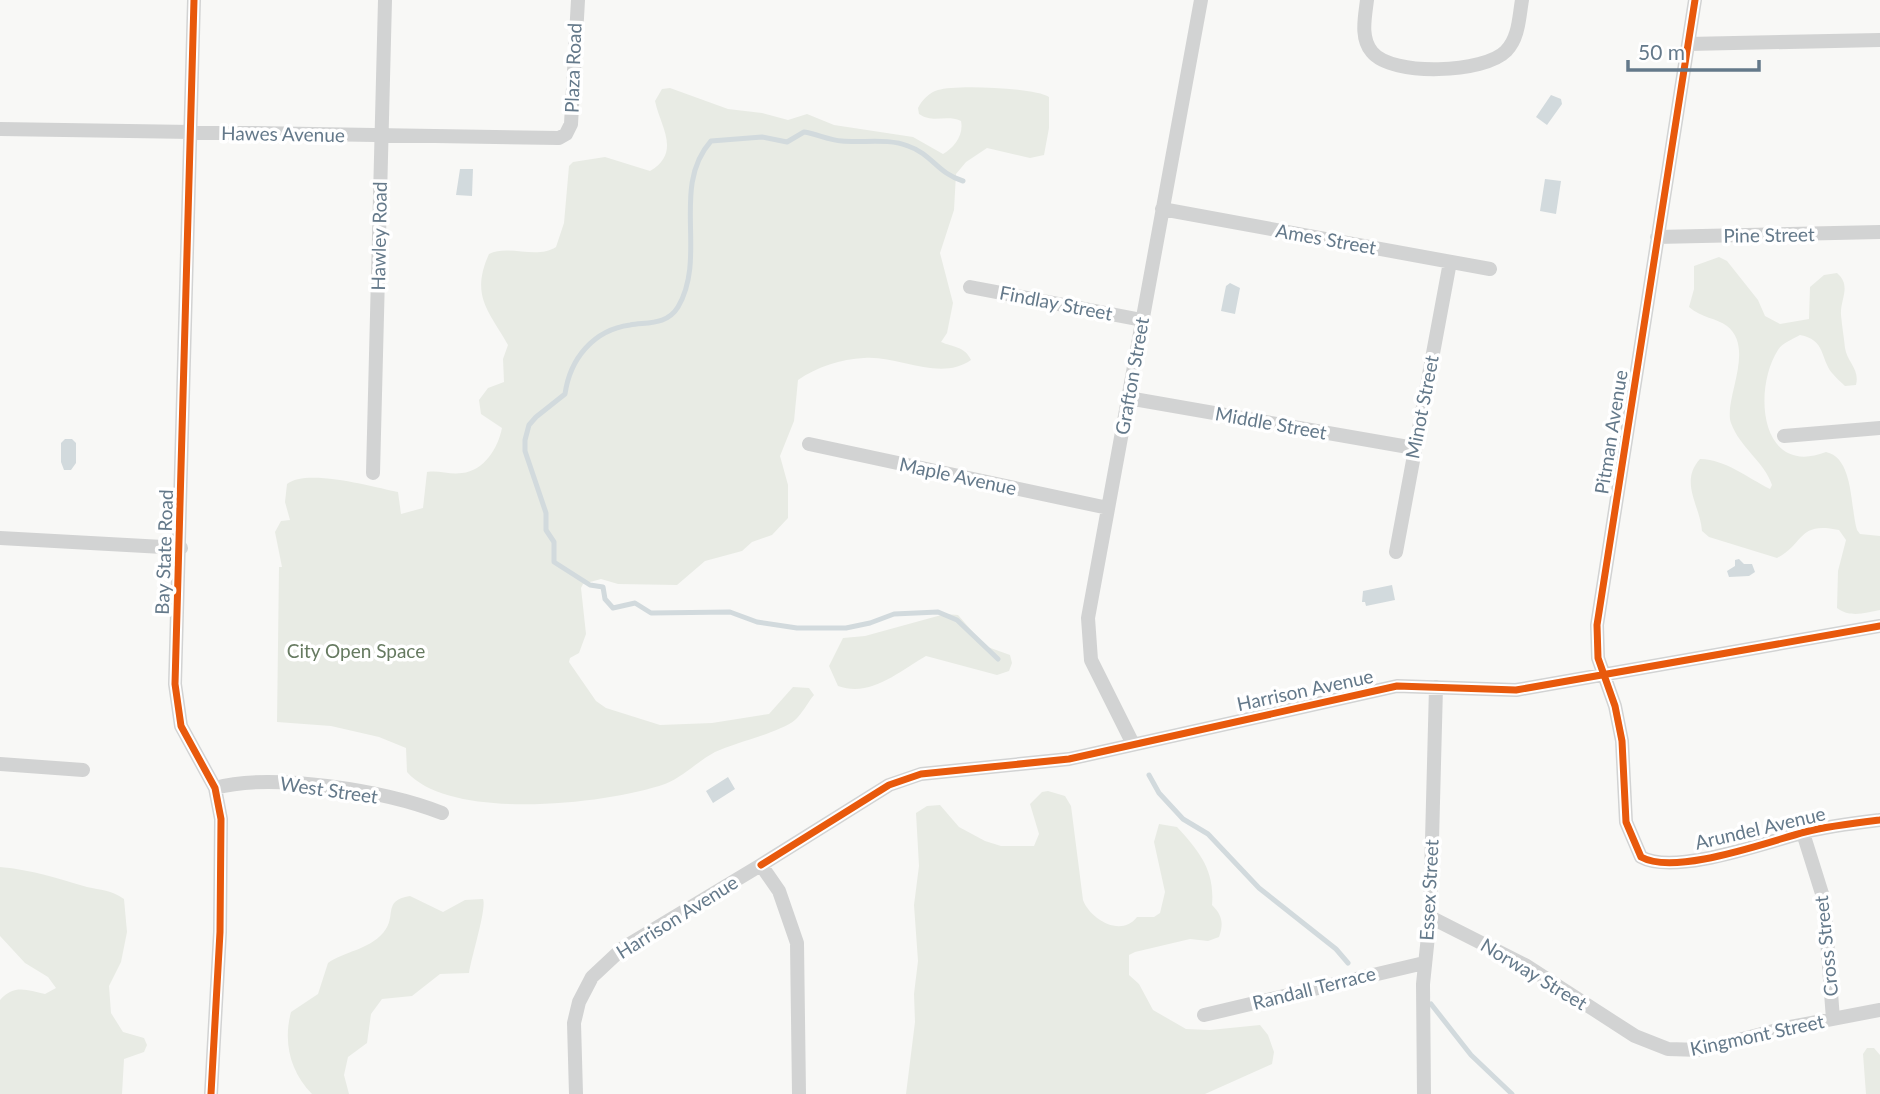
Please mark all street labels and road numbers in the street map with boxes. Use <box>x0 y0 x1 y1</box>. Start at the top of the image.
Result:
street label: Plaza Road <box>559 22 586 114</box>
street label: Hawes Avenue <box>221 121 345 146</box>
street label: Hawley Road <box>366 181 391 291</box>
street label: Ames Street <box>1274 218 1378 259</box>
street label: Pine Street <box>1723 222 1815 247</box>
street label: Findlay Street <box>998 280 1115 325</box>
street label: Grafton Street <box>1110 315 1153 437</box>
street label: Minot Street <box>1400 353 1443 461</box>
street label: Pitman Avenue <box>1589 368 1632 496</box>
street label: Middle Street <box>1214 401 1329 444</box>
street label: Maple Avenue <box>897 452 1019 499</box>
street label: Bay State Road <box>150 489 177 615</box>
street label: Harrison Avenue <box>1235 664 1375 715</box>
street label: West Street <box>279 771 380 808</box>
street label: Arundel Avenue <box>1692 801 1827 854</box>
street label: Essex Street <box>1414 838 1443 941</box>
street label: Harrison Avenue <box>612 870 742 963</box>
street label: Cross Street <box>1809 894 1842 998</box>
street label: Norway Street <box>1477 933 1592 1014</box>
street label: Randall Terrace <box>1250 961 1378 1014</box>
street label: Kingmont Street <box>1688 1009 1826 1060</box>

